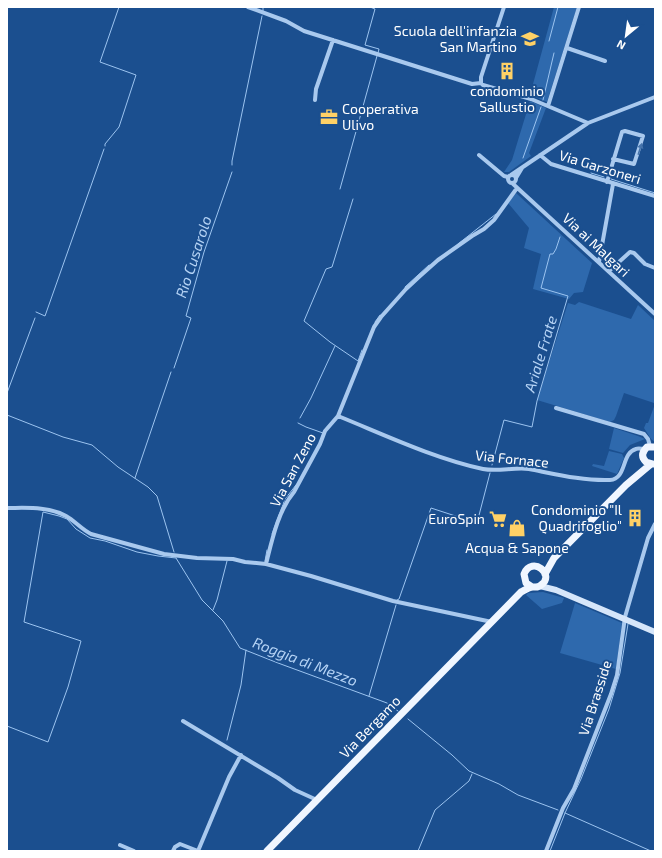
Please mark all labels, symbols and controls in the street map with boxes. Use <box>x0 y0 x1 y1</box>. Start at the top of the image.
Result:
north arrow <box>606 16 646 56</box>
place label: Scuola dell'infanzia San Martino <box>394 22 517 55</box>
school or university icon: Scuola dell'infanzia San Martino <box>520 29 540 49</box>
text: N <box>614 38 628 53</box>
building icon: condominio Sallustio <box>497 61 517 81</box>
place label: condominio Sallustio <box>470 82 544 115</box>
place label: Cooperativa Ulivo <box>342 100 419 133</box>
office icon: Cooperativa Ulivo <box>319 107 339 127</box>
one-way arrow <box>637 142 643 154</box>
street label: Via Garzoneri <box>557 146 643 187</box>
street label: Via ai Malgari <box>559 209 633 280</box>
water label: Rio Cusarolo <box>171 213 215 300</box>
water label: Ariale Frate <box>520 313 560 395</box>
street label: Via San Zeno <box>266 430 319 510</box>
street label: Via Fornace <box>474 446 550 471</box>
place label: Condominio "Il Quadrifoglio" <box>531 501 623 534</box>
building icon: Condominio "Il Quadrifoglio" <box>625 508 645 528</box>
supermarket icon: EuroSpin <box>488 509 508 529</box>
place label: EuroSpin <box>428 510 485 527</box>
shop icon: Acqua & Sapone <box>507 518 527 538</box>
place label: Acqua & Sapone <box>465 539 569 556</box>
water label: Roggia di Mezzo <box>250 633 360 689</box>
street label: Via Brasside <box>574 658 615 738</box>
street label: Via Bergamo <box>336 692 404 761</box>

